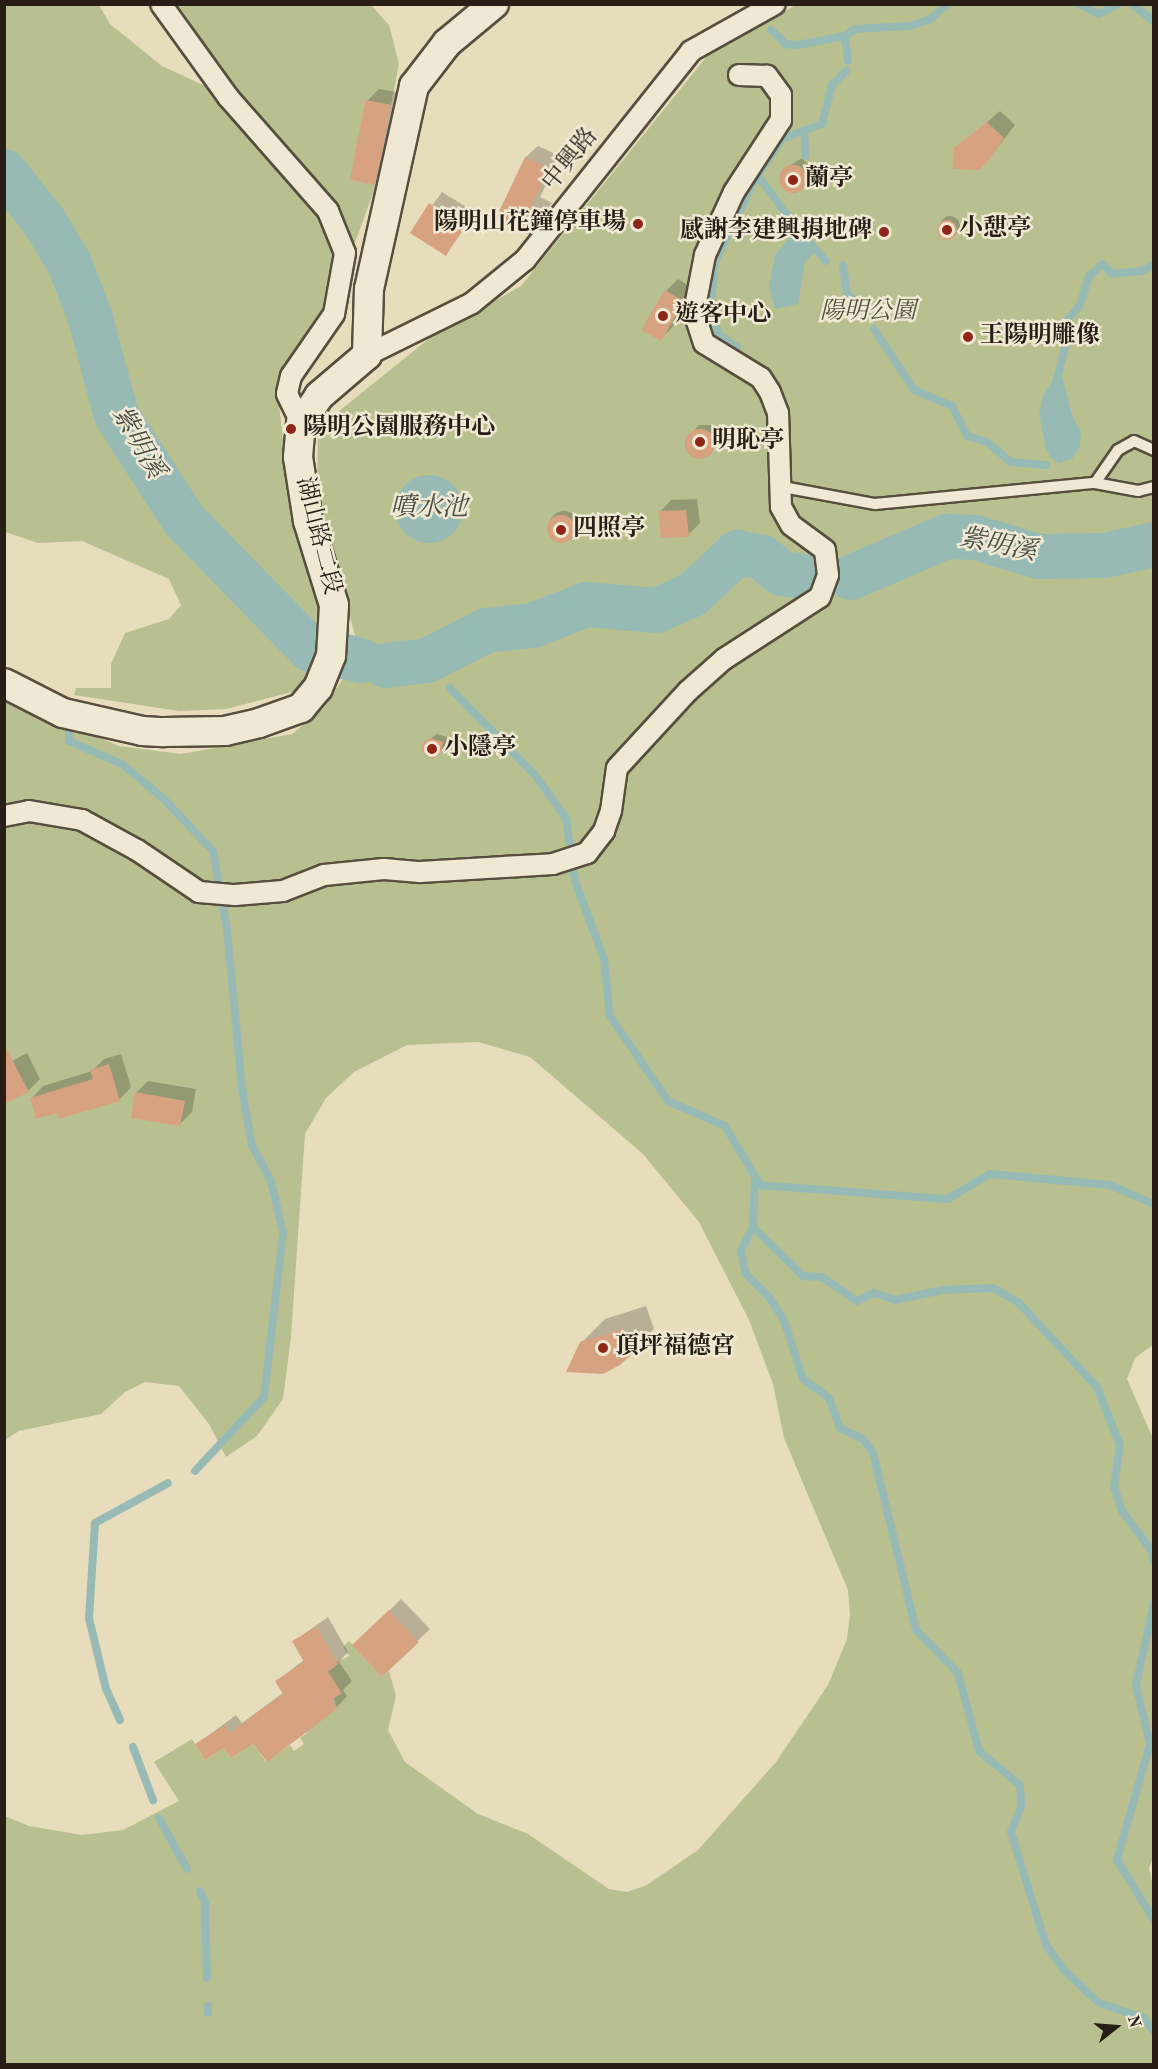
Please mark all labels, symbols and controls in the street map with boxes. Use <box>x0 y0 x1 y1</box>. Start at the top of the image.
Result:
street label: 中興路 <box>537 123 605 197</box>
place label: 蘭亭 <box>805 166 853 194</box>
marker: 蘭亭 <box>786 173 800 187</box>
place label: 陽明山花鐘停車場 <box>434 210 626 238</box>
place label: 小憇亭 <box>959 216 1031 244</box>
marker: 陽明山花鐘停車場 <box>631 217 645 231</box>
place label: 感謝李建興捐地碑 <box>680 218 872 246</box>
marker: 小憇亭 <box>940 223 954 237</box>
marker: 感謝李建興捐地碑 <box>877 225 891 239</box>
park label: 陽明公園 <box>820 299 916 327</box>
place label: 遊客中心 <box>675 302 771 330</box>
marker: 遊客中心 <box>656 309 670 323</box>
place label: 王陽明雕像 <box>980 323 1100 351</box>
marker: 王陽明雕像 <box>961 330 975 344</box>
water label: 紫明溪 <box>104 401 170 485</box>
place label: 陽明公園服務中心 <box>303 415 495 443</box>
marker: 陽明公園服務中心 <box>284 422 298 436</box>
place label: 明恥亭 <box>712 428 784 456</box>
marker: 明恥亭 <box>693 435 707 449</box>
street label: 湖山路二段 <box>289 474 345 598</box>
water label: 噴水池 <box>390 493 468 525</box>
place label: 四照亭 <box>573 516 645 544</box>
marker: 四照亭 <box>554 523 568 537</box>
water label: 紫明溪 <box>957 523 1039 569</box>
place label: 小隱亭 <box>444 735 516 763</box>
marker: 小隱亭 <box>425 742 439 756</box>
place label: 頂坪福德宮 <box>615 1334 735 1362</box>
marker: 頂坪福德宮 <box>596 1341 610 1355</box>
north arrow <box>1086 1997 1146 2057</box>
text: N <box>1124 2014 1143 2030</box>

